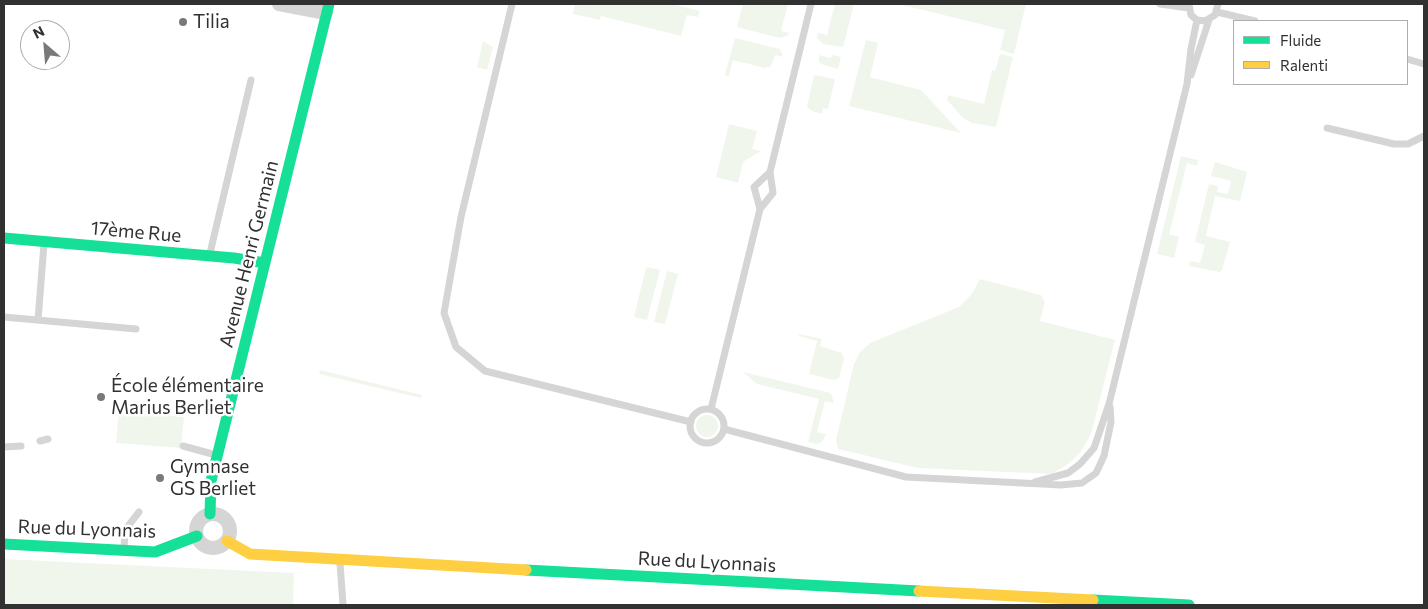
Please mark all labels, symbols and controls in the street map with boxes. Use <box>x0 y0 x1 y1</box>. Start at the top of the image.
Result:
place label: Tilia <box>193 11 230 33</box>
marker: Tilia <box>177 16 189 28</box>
north arrow <box>20 20 70 70</box>
legend <box>1233 20 1408 85</box>
text: N <box>30 22 47 42</box>
text: Fluide <box>1280 31 1321 49</box>
text: Ralenti <box>1280 56 1328 74</box>
street label: Avenue Henri Germain <box>215 158 283 350</box>
street label: 17ème Rue <box>90 217 182 247</box>
place label: École élémentaire Marius Berliet <box>111 375 264 419</box>
marker: École élémentaire Marius Berliet <box>95 391 107 403</box>
place label: Gymnase GS Berliet <box>170 456 256 500</box>
marker: Gymnase GS Berliet <box>154 472 166 484</box>
street label: Rue du Lyonnais <box>17 515 157 543</box>
street label: Rue du Lyonnais <box>637 547 777 577</box>

